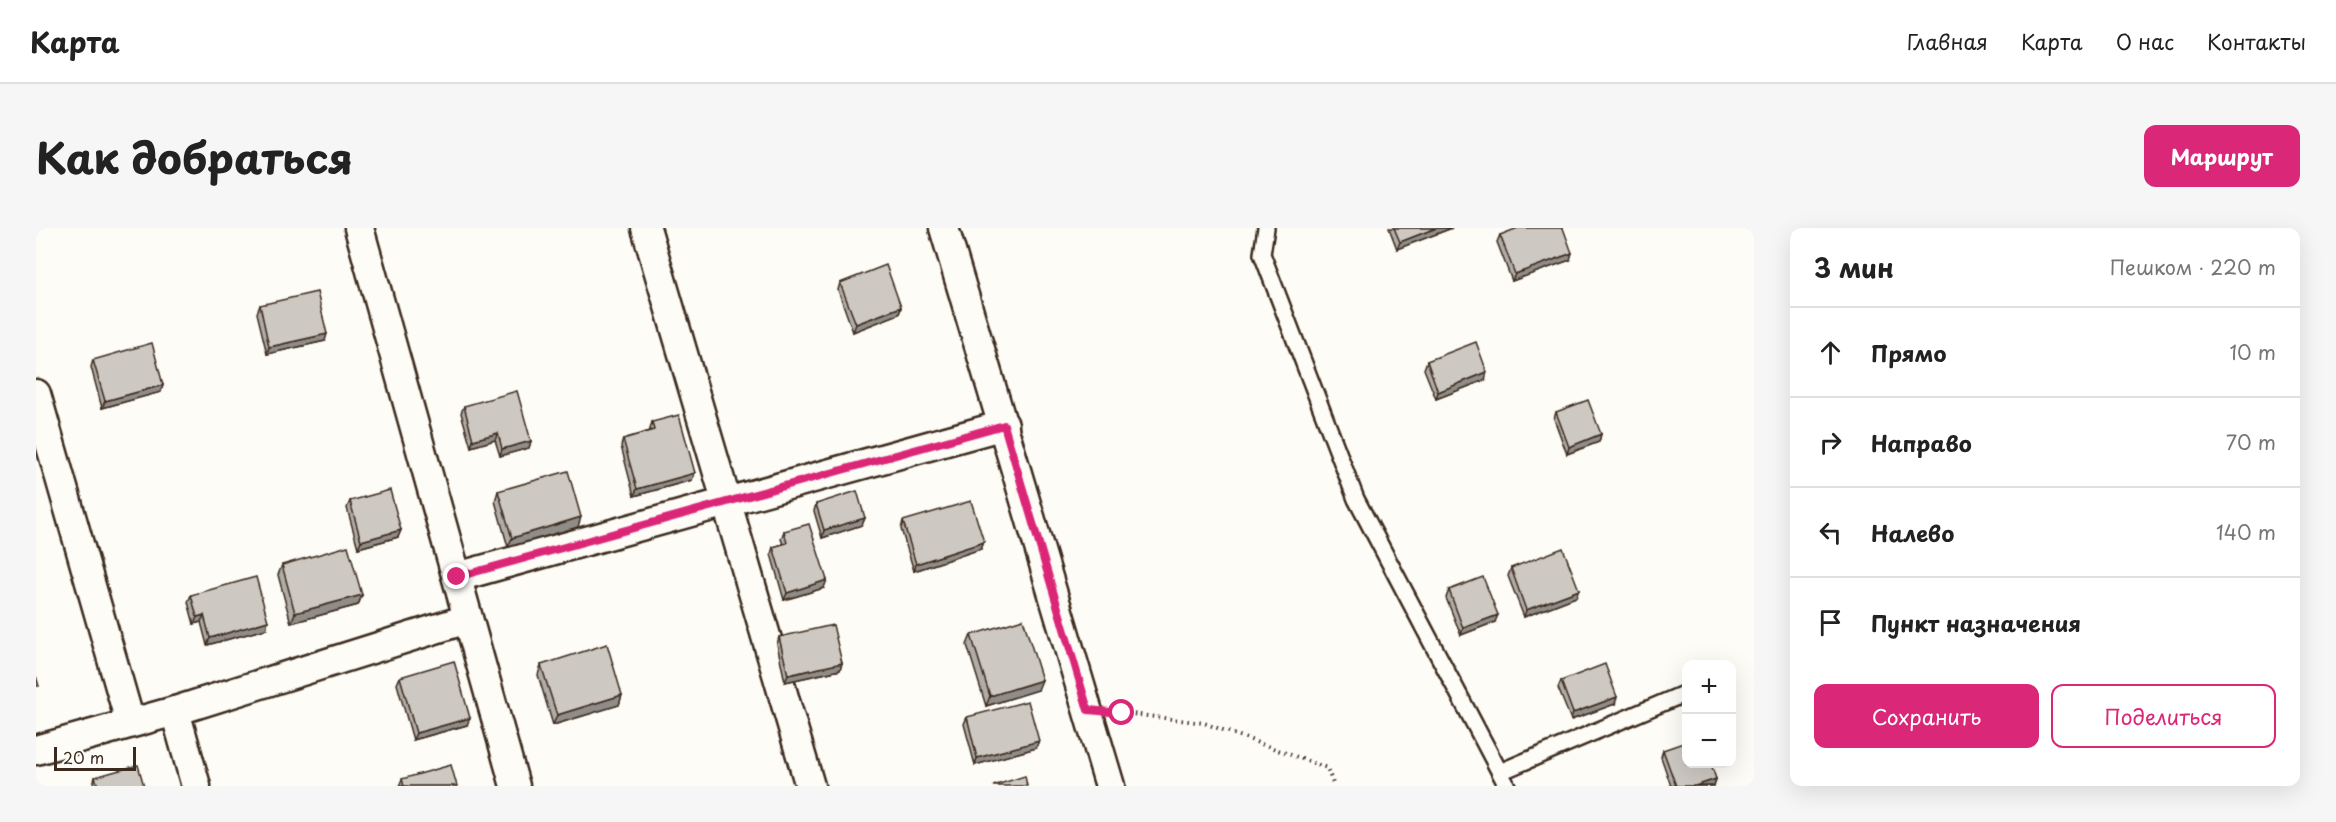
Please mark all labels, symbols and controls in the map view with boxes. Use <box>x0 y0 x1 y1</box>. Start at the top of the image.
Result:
text: Карта <box>30 20 120 63</box>
text: Главная <box>1907 25 1988 57</box>
text: Карта <box>2021 25 2083 57</box>
text: О нас <box>2116 25 2174 57</box>
text: Контакты <box>2207 25 2306 57</box>
text: Как добраться <box>36 125 353 188</box>
button: Маршрут <box>2144 125 2300 187</box>
text: 3 мин <box>1814 248 1894 287</box>
text: Пешком · 220 m <box>2110 252 2276 282</box>
icon: ahead <box>1814 336 1847 369</box>
text: Прямо <box>1871 336 1946 369</box>
text: 10 m <box>2229 337 2276 367</box>
icon: right <box>1814 426 1847 459</box>
text: Направо <box>1871 426 1972 459</box>
text: 70 m <box>2226 427 2276 457</box>
icon: left <box>1814 516 1847 549</box>
text: Налево <box>1871 516 1954 549</box>
text: 140 m <box>2216 517 2276 547</box>
route end <box>443 563 469 589</box>
icon: arrive <box>1814 606 1847 639</box>
text: Пункт назначения <box>1871 606 2081 639</box>
map controls <box>1682 660 1736 768</box>
button: + <box>1682 660 1736 714</box>
button: Сохранить <box>1814 684 2039 748</box>
button: Поделиться <box>2051 684 2276 748</box>
route start <box>1108 699 1134 725</box>
button: − <box>1682 714 1736 768</box>
scale bar <box>54 744 136 772</box>
text: 20 m <box>63 745 104 769</box>

